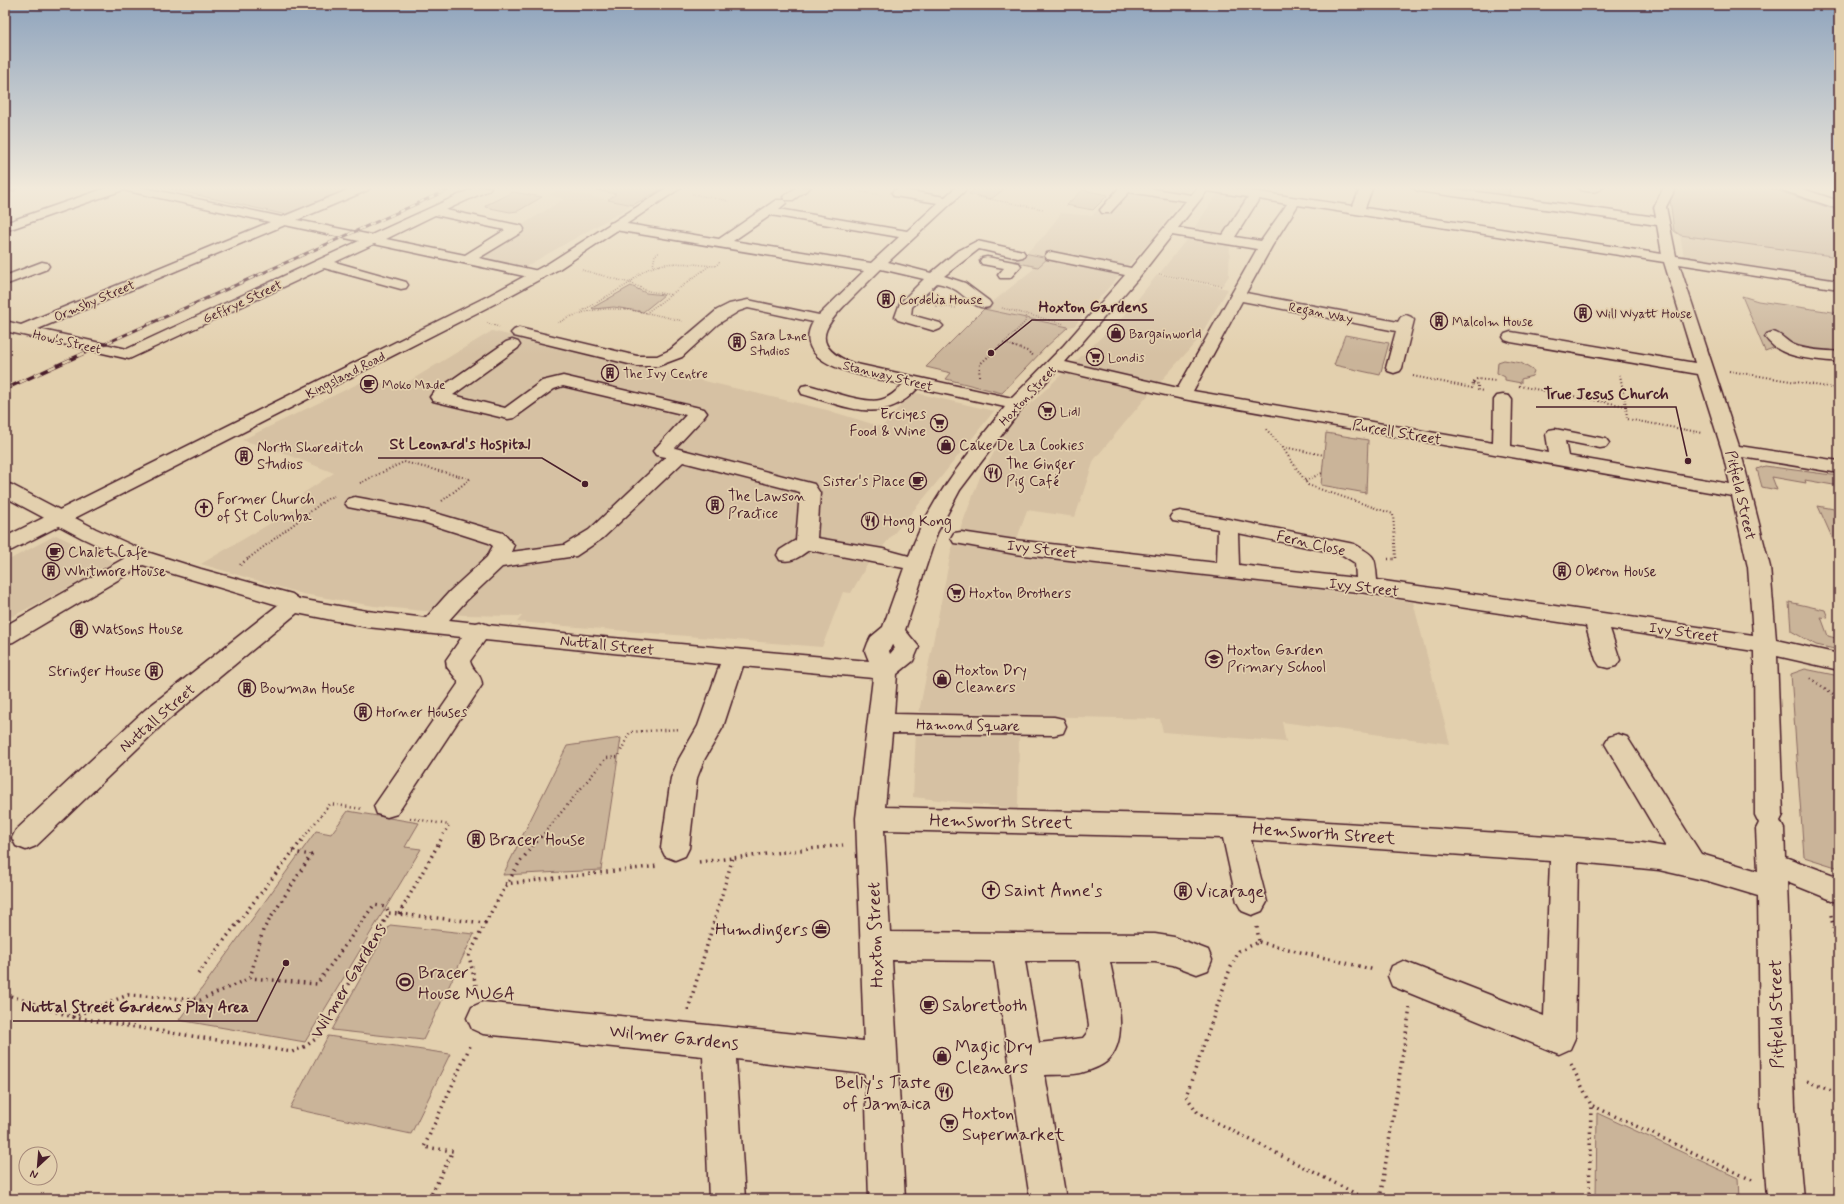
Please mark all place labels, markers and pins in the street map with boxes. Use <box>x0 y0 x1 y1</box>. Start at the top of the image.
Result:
building icon: Cordelia House <box>876 289 896 309</box>
place label: Cordelia House <box>899 292 983 309</box>
callout: Hoxton Gardens <box>1032 292 1154 320</box>
building icon: Will Wyatt House <box>1573 303 1593 323</box>
place label: Will Wyatt House <box>1596 306 1692 323</box>
building icon: Malcolm House <box>1429 311 1449 331</box>
place label: Malcolm House <box>1452 314 1533 331</box>
shop icon: Bargainworld <box>1106 323 1126 343</box>
place label: Bargainworld <box>1129 326 1202 344</box>
place label: Sara Lane Studios <box>750 328 807 360</box>
building icon: Sara Lane Studios <box>727 332 747 352</box>
supermarket icon: Londis <box>1085 347 1105 367</box>
place label: Londis <box>1108 350 1145 367</box>
building icon: The Ivy Centre <box>600 363 620 383</box>
place label: The Ivy Centre <box>623 366 708 383</box>
cafe icon: Moko Made <box>359 374 379 394</box>
place label: Moko Made <box>382 377 446 394</box>
callout: True Jesus Church <box>1536 379 1676 407</box>
supermarket icon: Lidl <box>1037 401 1057 421</box>
place label: Lidl <box>1060 404 1080 421</box>
place label: Erciyes Food & Wine <box>849 405 926 442</box>
supermarket icon: Erciyes Food & Wine <box>929 413 949 433</box>
callout: St Leonard's Hospital <box>378 430 542 458</box>
shop icon: Cake De La Cookies <box>936 435 956 455</box>
place label: Cake De La Cookies <box>959 436 1085 456</box>
place label: North Shoreditch Studios <box>257 438 364 475</box>
building icon: North Shoreditch Studios <box>234 446 254 466</box>
place label: The Ginger Pig Café <box>1006 455 1075 493</box>
restaurant icon: The Ginger Pig Café <box>983 463 1003 483</box>
cafe icon: Sister's Place <box>908 471 928 491</box>
place label: Sister's Place <box>823 472 905 492</box>
place label: The Lawson Practice <box>728 487 806 524</box>
place label: Former Church of St Columba <box>217 490 315 527</box>
building icon: The Lawson Practice <box>705 495 725 515</box>
church icon: Former Church of St Columba <box>194 498 214 518</box>
restaurant icon: Hong Kong <box>860 511 880 531</box>
place label: Hong Kong <box>883 512 952 533</box>
cafe icon: Chalet Cafe <box>45 542 65 562</box>
place label: Chalet Cafe <box>68 543 148 563</box>
building icon: Whitmore House <box>41 561 61 581</box>
building icon: Oberon House <box>1552 561 1572 581</box>
place label: Whitmore House <box>64 562 166 582</box>
place label: Oberon House <box>1575 562 1657 582</box>
supermarket icon: Hoxton Brothers <box>946 583 966 603</box>
place label: Hoxton Brothers <box>969 584 1071 604</box>
building icon: Watsons House <box>69 619 89 639</box>
place label: Watsons House <box>92 620 184 640</box>
place label: Hoxton Garden Primary School <box>1227 641 1326 678</box>
school or university icon: Hoxton Garden Primary School <box>1204 649 1224 669</box>
building icon: Stringer House <box>144 661 164 681</box>
place label: Hoxton Dry Cleaners <box>955 661 1027 698</box>
place label: Stringer House <box>48 662 141 683</box>
shop icon: Hoxton Dry Cleaners <box>932 669 952 689</box>
building icon: Bowman House <box>237 678 257 698</box>
place label: Bowman House <box>260 679 355 699</box>
building icon: Horner Houses <box>353 702 373 722</box>
place label: Horner Houses <box>376 703 468 723</box>
place label: Bracer House <box>489 828 585 852</box>
building icon: Bracer House <box>466 829 486 849</box>
place label: Saint Anne's <box>1004 879 1102 903</box>
church icon: Saint Anne's <box>981 880 1001 900</box>
place label: Vicarage <box>1196 880 1264 904</box>
building icon: Vicarage <box>1173 881 1193 901</box>
place label: Humdingers <box>715 918 808 944</box>
office icon: Humdingers <box>811 919 831 939</box>
place label: Bracer House MUGA <box>418 961 515 1006</box>
sports icon: Bracer House MUGA <box>395 972 415 992</box>
callout: Nuttal Street Gardens Play Area <box>13 993 257 1021</box>
place label: Sabretooth <box>942 994 1027 1018</box>
cafe icon: Sabretooth <box>919 995 939 1015</box>
place label: Magic Dry Cleaners <box>955 1035 1033 1080</box>
shop icon: Magic Dry Cleaners <box>932 1046 952 1066</box>
place label: Belly's Taste of Jamaica <box>835 1071 931 1116</box>
restaurant icon: Belly's Taste of Jamaica <box>934 1082 954 1102</box>
place label: Hoxton Supermarket <box>962 1102 1065 1147</box>
supermarket icon: Hoxton Supermarket <box>939 1113 959 1133</box>

